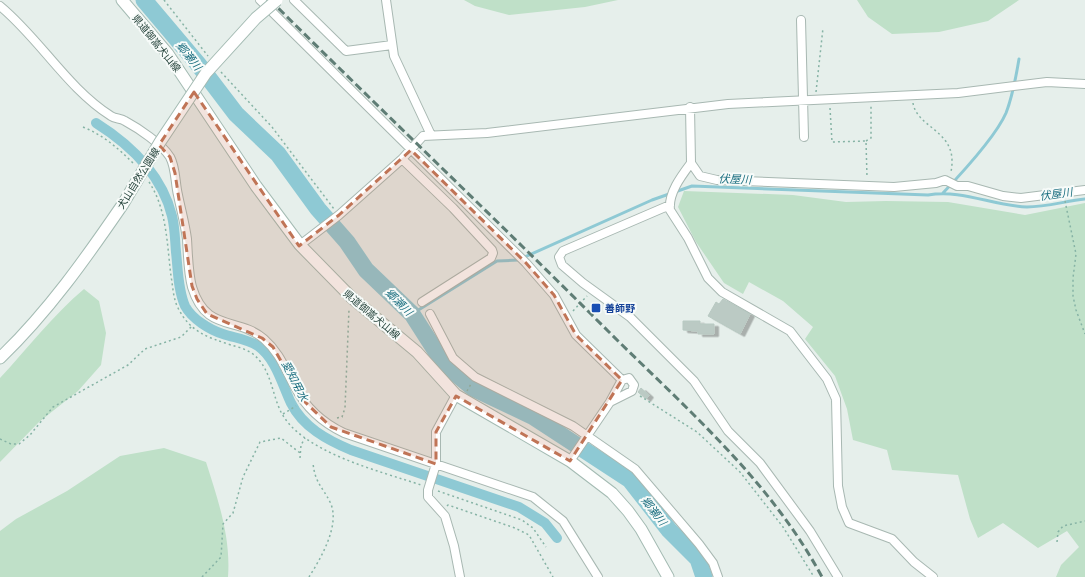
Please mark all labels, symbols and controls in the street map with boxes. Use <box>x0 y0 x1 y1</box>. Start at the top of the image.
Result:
street label: 県道御嵩犬山線 <box>130 13 183 75</box>
water label: 郷瀬川 <box>173 39 205 74</box>
street label: 犬山自然公園線 <box>115 146 162 211</box>
water label: 伏屋川 <box>718 172 753 187</box>
water label: 伏屋川 <box>1039 186 1074 203</box>
water label: 郷瀬川 <box>382 286 416 319</box>
street label: 県道御嵩犬山線 <box>341 288 402 342</box>
marker: 善師野 <box>590 302 602 314</box>
place label: 善師野 <box>605 303 636 315</box>
water label: 愛知用水 <box>279 359 311 405</box>
water label: 郷瀬川 <box>638 494 670 529</box>

